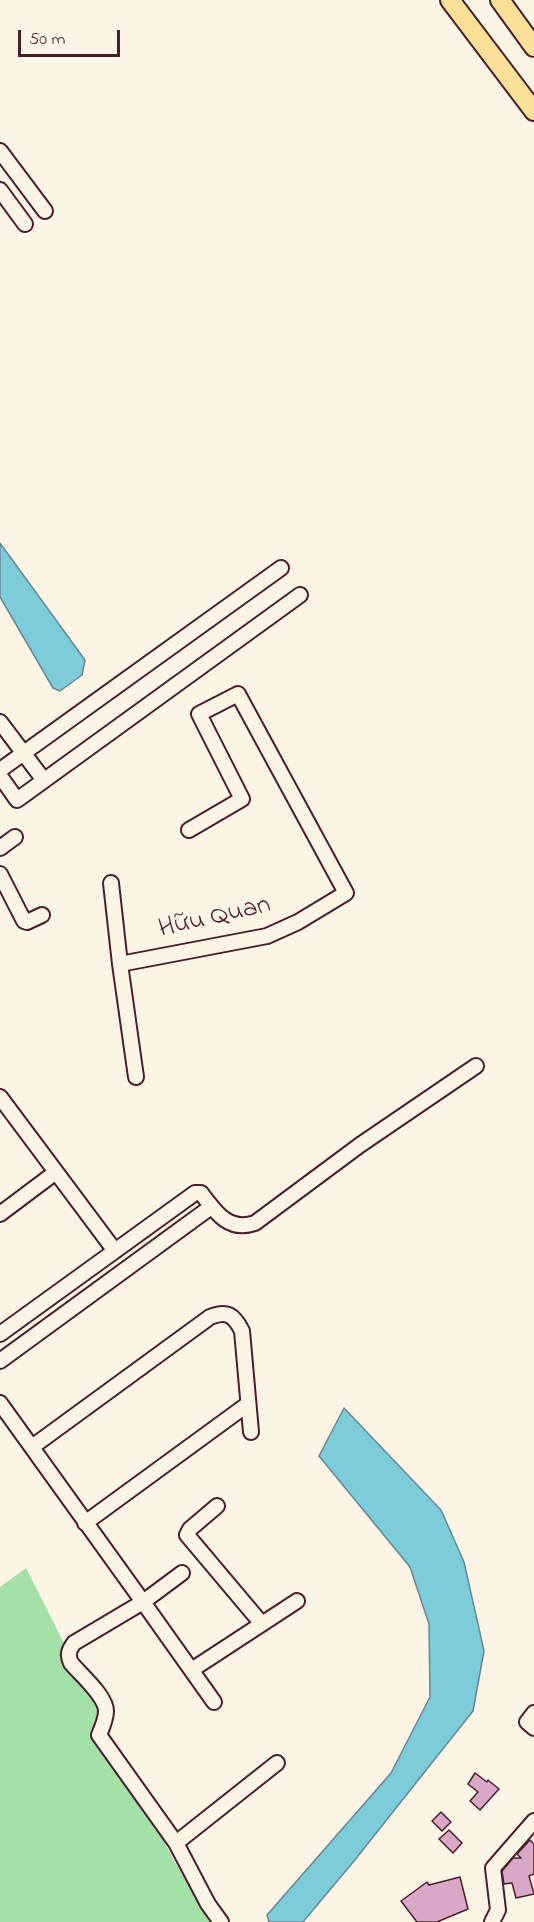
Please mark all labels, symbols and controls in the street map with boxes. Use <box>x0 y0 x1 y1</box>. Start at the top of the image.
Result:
scale bar <box>21 18 123 56</box>
text: 50 m <box>29 27 66 53</box>
street label: Hữu Quan <box>156 890 274 948</box>

